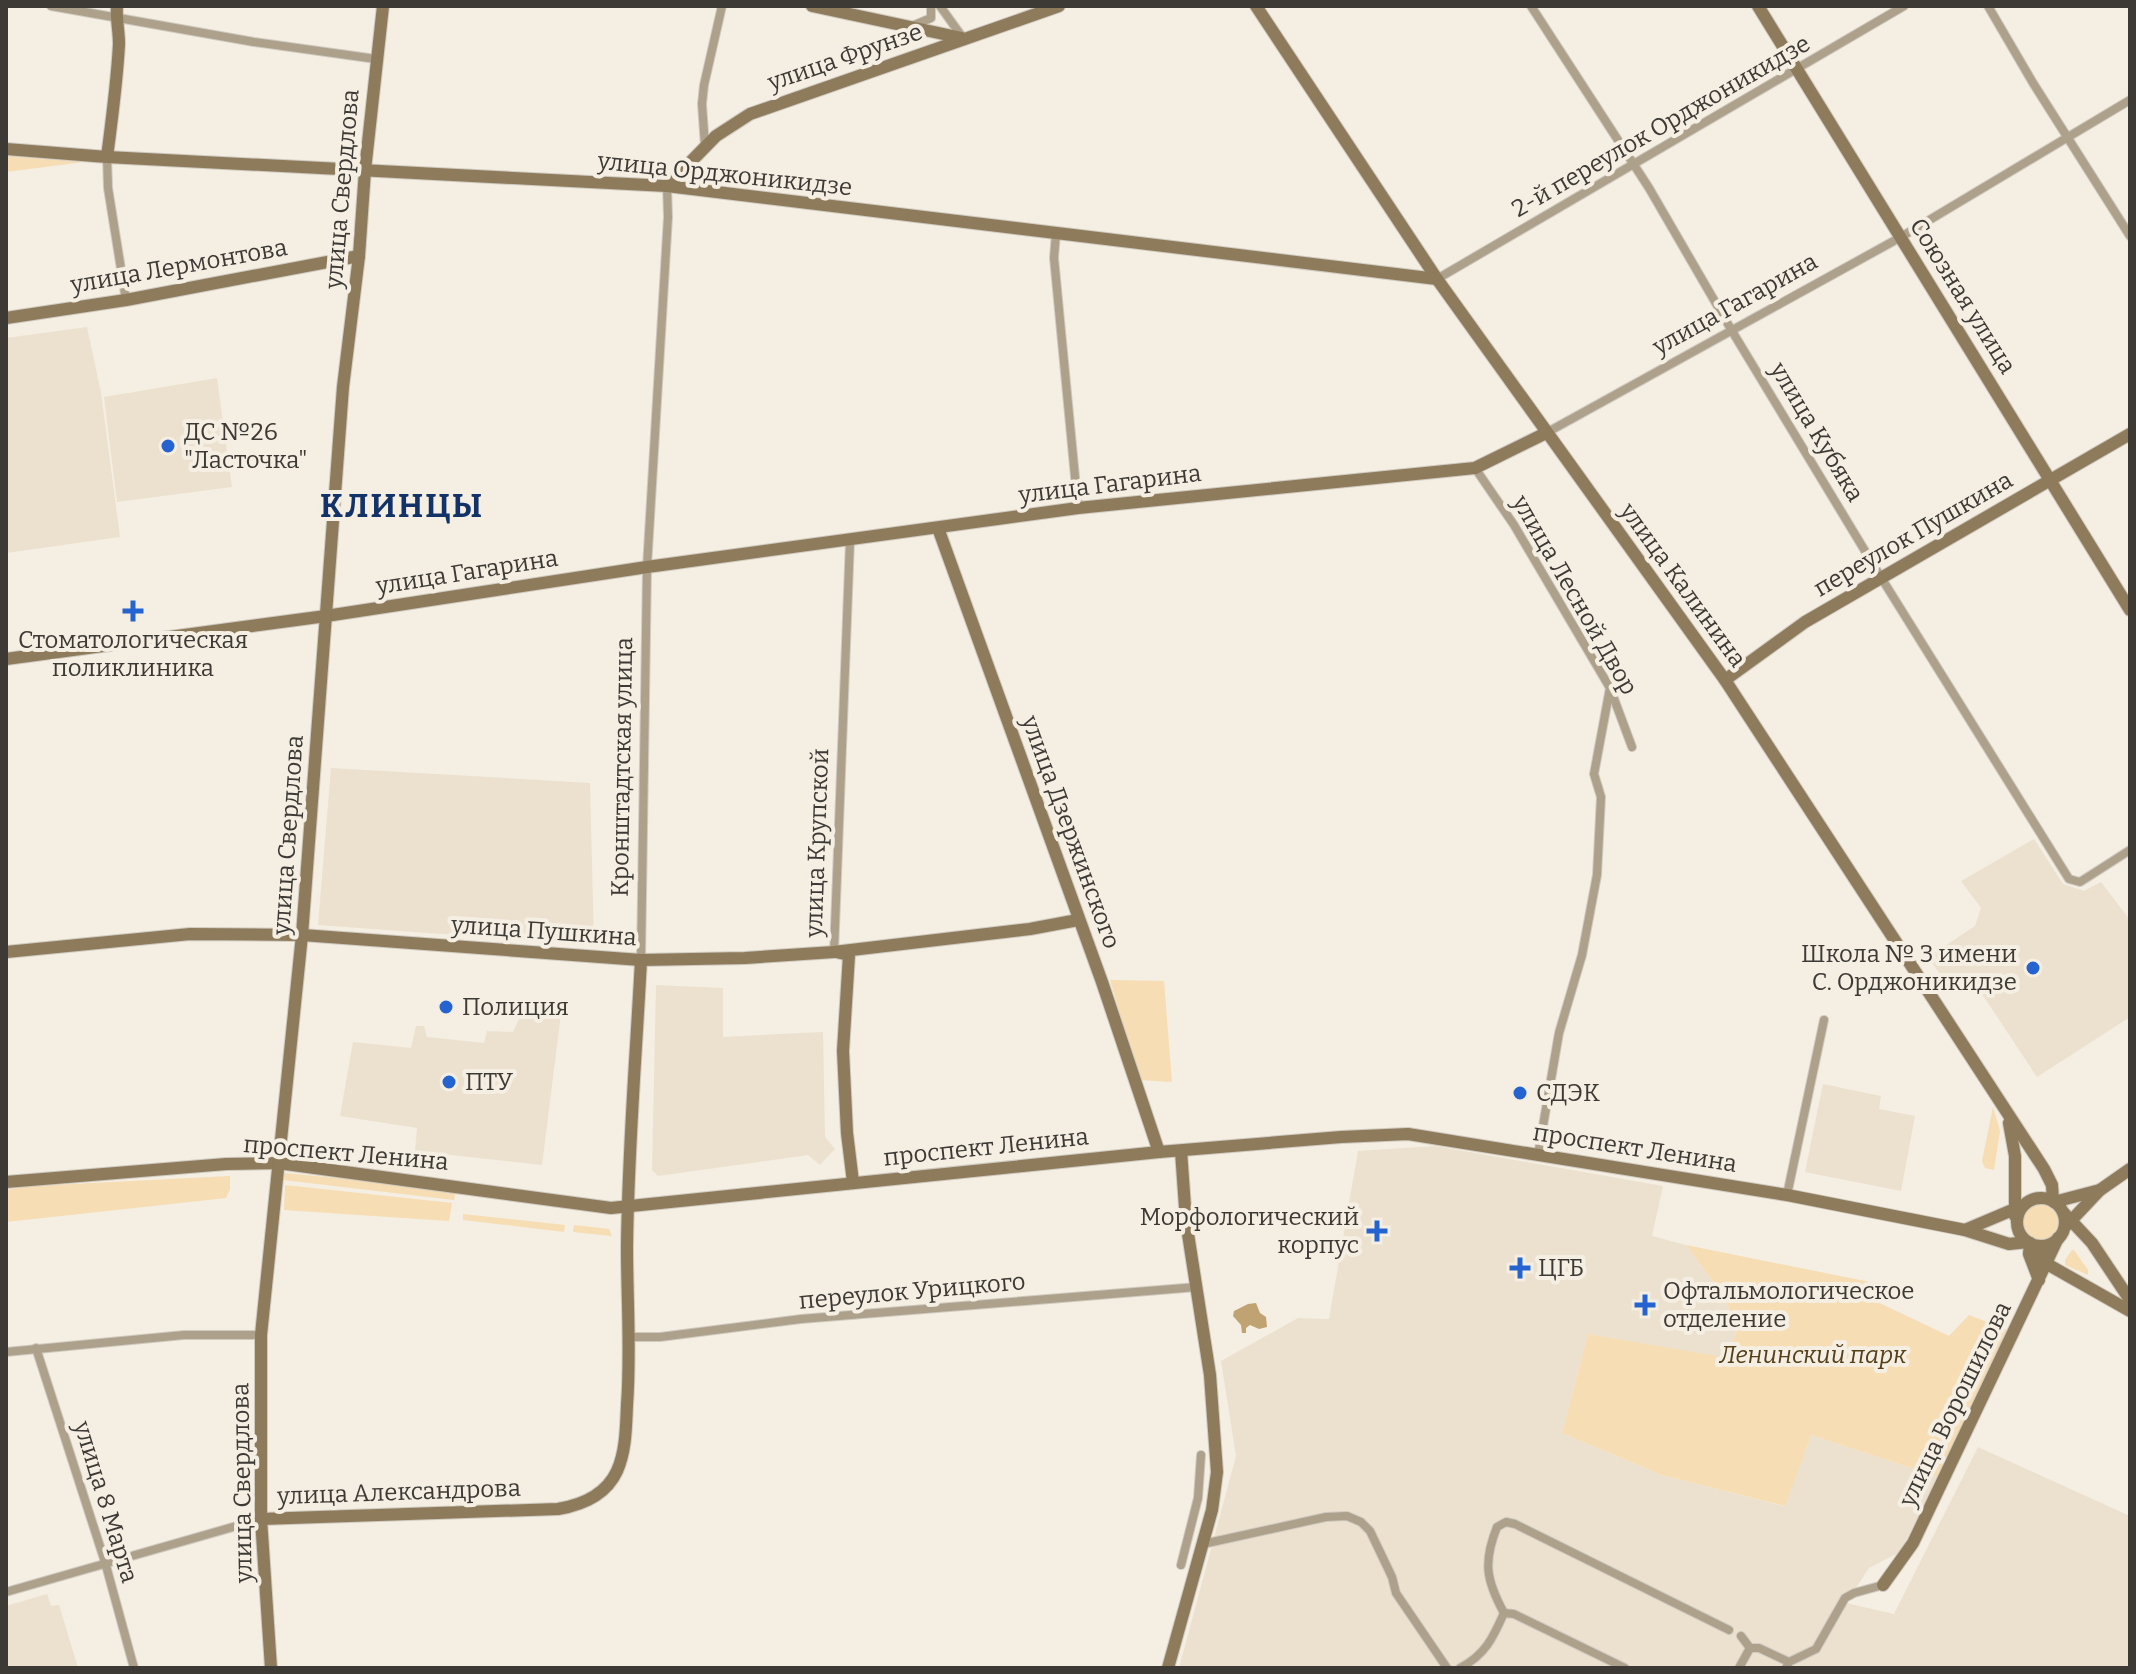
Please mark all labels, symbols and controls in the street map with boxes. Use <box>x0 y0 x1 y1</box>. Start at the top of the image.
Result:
street label: улица Фрунзе <box>763 17 926 97</box>
street label: 2-й переулок Орджоникидзе <box>1507 29 1815 223</box>
street label: улица Свердлова <box>319 88 365 291</box>
street label: улица Орджоникидзе <box>595 147 854 201</box>
street label: Союзная улица <box>1904 213 2022 379</box>
street label: улица Лермонтова <box>68 233 289 299</box>
street label: улица Гагарина <box>1647 247 1822 361</box>
street label: улица Кубяка <box>1764 356 1870 507</box>
place label: ДС №26 "Ласточка" <box>184 418 307 474</box>
marker: ДС №26 "Ласточка" <box>159 437 177 455</box>
street label: улица Гагарина <box>1016 459 1203 509</box>
street label: переулок Пушкина <box>1809 466 2017 602</box>
district label: КЛИНЦЫ <box>320 487 484 525</box>
street label: улица Лесной Двор <box>1506 489 1644 700</box>
street label: улица Калинина <box>1613 497 1752 673</box>
street label: улица Гагарина <box>373 544 560 600</box>
marker: Стоматологическая поликлиника <box>122 600 144 622</box>
place label: Стоматологическая поликлиника <box>18 626 248 682</box>
street label: Кронштадтская улица <box>606 637 638 897</box>
street label: улица Дзержинского <box>1016 711 1126 952</box>
street label: улица Свердлова <box>267 734 309 937</box>
street label: улица Крупской <box>800 748 834 939</box>
street label: улица Пушкина <box>449 910 638 951</box>
place label: Школа № 3 имени С. Орджоникидзе <box>1801 940 2017 996</box>
marker: Школа № 3 имени С. Орджоникидзе <box>2024 959 2042 977</box>
place label: Полиция <box>462 993 569 1021</box>
marker: Полиция <box>437 998 455 1016</box>
place label: ПТУ <box>465 1068 514 1096</box>
marker: ПТУ <box>440 1073 458 1091</box>
place label: СДЭК <box>1536 1079 1600 1107</box>
marker: СДЭК <box>1511 1084 1529 1102</box>
street label: проспект Ленина <box>1531 1118 1739 1178</box>
street label: проспект Ленина <box>882 1122 1090 1172</box>
street label: проспект Ленина <box>242 1130 450 1176</box>
place label: Морфологический корпус <box>1140 1203 1359 1259</box>
marker: Морфологический корпус <box>1366 1220 1388 1242</box>
place label: ЦГБ <box>1538 1254 1584 1282</box>
marker: ЦГБ <box>1509 1257 1531 1279</box>
street label: переулок Урицкого <box>798 1267 1026 1315</box>
place label: Офтальмологическое отделение <box>1663 1277 1914 1333</box>
marker: Офтальмологическое отделение <box>1634 1294 1656 1316</box>
street label: улица Ворошилова <box>1893 1297 2017 1512</box>
park label: Ленинский парк <box>1718 1341 1907 1369</box>
street label: улица Свердлова <box>226 1383 258 1584</box>
street label: улица 8 Марта <box>68 1417 144 1586</box>
street label: улица Александрова <box>276 1474 521 1510</box>

